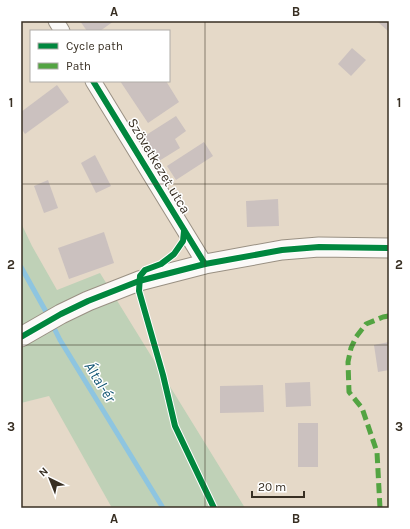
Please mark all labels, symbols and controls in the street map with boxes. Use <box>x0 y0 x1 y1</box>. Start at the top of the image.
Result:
text: A <box>110 4 118 19</box>
text: B <box>292 4 300 19</box>
legend <box>30 30 170 82</box>
text: Cycle path <box>66 39 123 53</box>
text: Path <box>66 59 91 73</box>
text: 1 <box>9 95 13 110</box>
text: 1 <box>397 95 401 110</box>
street label: Szövetkezet utca <box>124 115 194 217</box>
text: 2 <box>7 257 15 272</box>
text: 2 <box>395 257 403 272</box>
water label: Által-ér <box>81 358 120 406</box>
text: 3 <box>7 419 15 434</box>
text: 3 <box>395 419 403 434</box>
north arrow <box>30 459 70 499</box>
text: N <box>36 465 51 479</box>
scale bar <box>252 473 304 499</box>
text: 20 m <box>258 480 286 494</box>
text: A <box>110 511 118 526</box>
text: B <box>292 511 300 526</box>

